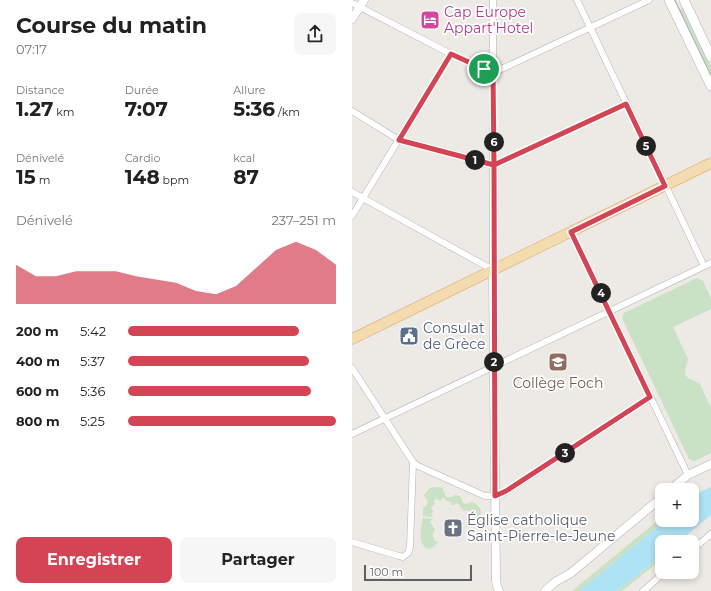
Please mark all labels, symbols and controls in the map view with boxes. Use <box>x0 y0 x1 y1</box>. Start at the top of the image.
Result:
place label: Cap Europe Appart'Hotel <box>444 3 533 37</box>
hotel icon: Cap Europe Appart'Hotel <box>419 9 441 31</box>
text: Course du matin <box>16 12 207 39</box>
button: share <box>294 13 336 55</box>
text: 07:17 <box>16 41 47 57</box>
pin <box>467 52 501 86</box>
icon: arrive <box>473 58 495 80</box>
text: Distance <box>16 83 64 97</box>
text: Durée <box>125 83 159 97</box>
text: Allure <box>233 83 265 97</box>
text: 1.27 <box>16 97 53 121</box>
text: 7:07 <box>125 97 168 121</box>
text: 5:36 <box>233 97 275 121</box>
text: km <box>53 105 75 119</box>
text: /km <box>275 105 300 119</box>
pin: 6 <box>484 132 504 152</box>
text: 6 <box>490 135 498 149</box>
pin: 5 <box>636 136 656 156</box>
text: 5 <box>643 139 649 153</box>
pin: 1 <box>465 150 485 170</box>
text: Dénivelé <box>16 151 64 165</box>
text: Cardio <box>125 151 160 165</box>
text: kcal <box>233 151 255 165</box>
text: 1 <box>473 153 477 167</box>
text: 15 <box>16 165 36 189</box>
text: 148 <box>125 165 160 189</box>
text: 87 <box>233 165 259 189</box>
text: m <box>36 173 50 187</box>
text: bpm <box>160 173 189 187</box>
text: Dénivelé <box>16 212 73 228</box>
text: 237–251 m <box>271 212 336 228</box>
pin: 4 <box>591 283 611 303</box>
text: 4 <box>597 286 605 300</box>
place label: Consulat de Grèce <box>423 319 486 353</box>
text: 200 m <box>16 323 59 339</box>
text: 5:42 <box>80 323 106 339</box>
public building icon: Consulat de Grèce <box>398 325 420 347</box>
school or university icon: Collège Foch <box>547 351 569 373</box>
pin: 2 <box>484 352 504 372</box>
text: 400 m <box>16 353 60 369</box>
text: 5:37 <box>80 353 105 369</box>
text: 2 <box>491 355 497 369</box>
place label: Collège Foch <box>513 374 603 392</box>
text: 600 m <box>16 383 59 399</box>
text: 5:36 <box>80 383 105 399</box>
text: 800 m <box>16 413 60 429</box>
text: 5:25 <box>80 413 105 429</box>
pin: 3 <box>555 443 575 463</box>
text: 3 <box>562 446 568 460</box>
map controls <box>655 483 699 579</box>
button: + <box>655 483 699 527</box>
place label: Église catholique Saint-Pierre-le-Jeune <box>467 511 615 545</box>
church icon: Église catholique Saint-Pierre-le-Jeune <box>442 517 464 539</box>
button: − <box>655 535 699 579</box>
button: Enregistrer <box>16 537 172 583</box>
button: Partager <box>180 537 336 583</box>
scale bar <box>364 563 472 582</box>
text: 100 m <box>370 565 403 579</box>

